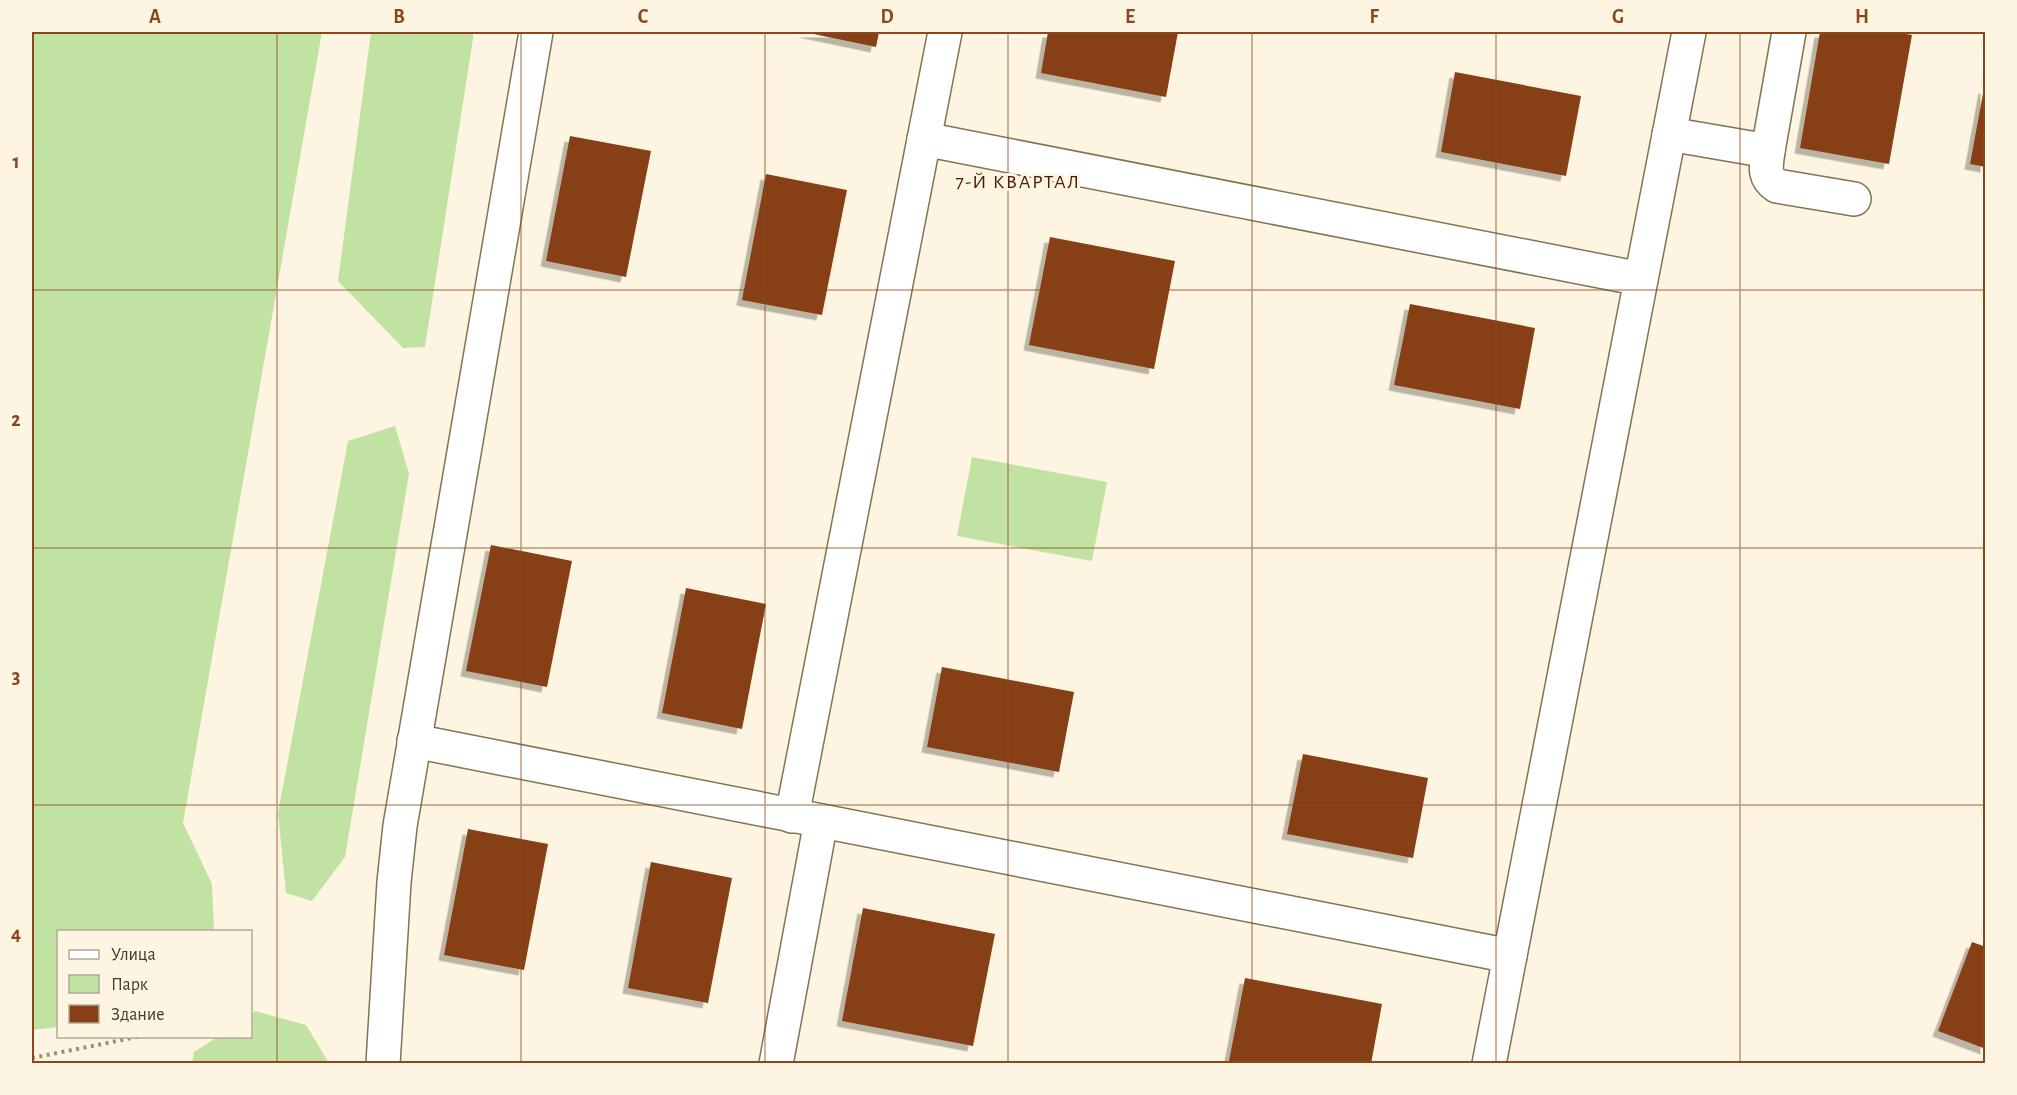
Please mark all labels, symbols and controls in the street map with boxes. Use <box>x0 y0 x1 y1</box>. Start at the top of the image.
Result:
text: A <box>149 7 161 27</box>
text: B <box>393 7 405 27</box>
text: C <box>638 7 649 27</box>
text: D <box>880 7 894 27</box>
text: E <box>1125 7 1135 27</box>
text: F <box>1369 7 1379 27</box>
text: G <box>1612 7 1624 27</box>
text: H <box>1855 7 1869 27</box>
text: 1 <box>12 152 20 172</box>
district label: 7-Й КВАРТАЛ <box>955 172 1081 192</box>
text: 2 <box>11 410 21 430</box>
text: 3 <box>12 667 20 687</box>
text: 4 <box>11 924 21 944</box>
legend <box>57 930 252 1038</box>
text: Улица <box>111 946 156 964</box>
text: Парк <box>111 976 149 994</box>
text: Здание <box>111 1006 165 1024</box>

